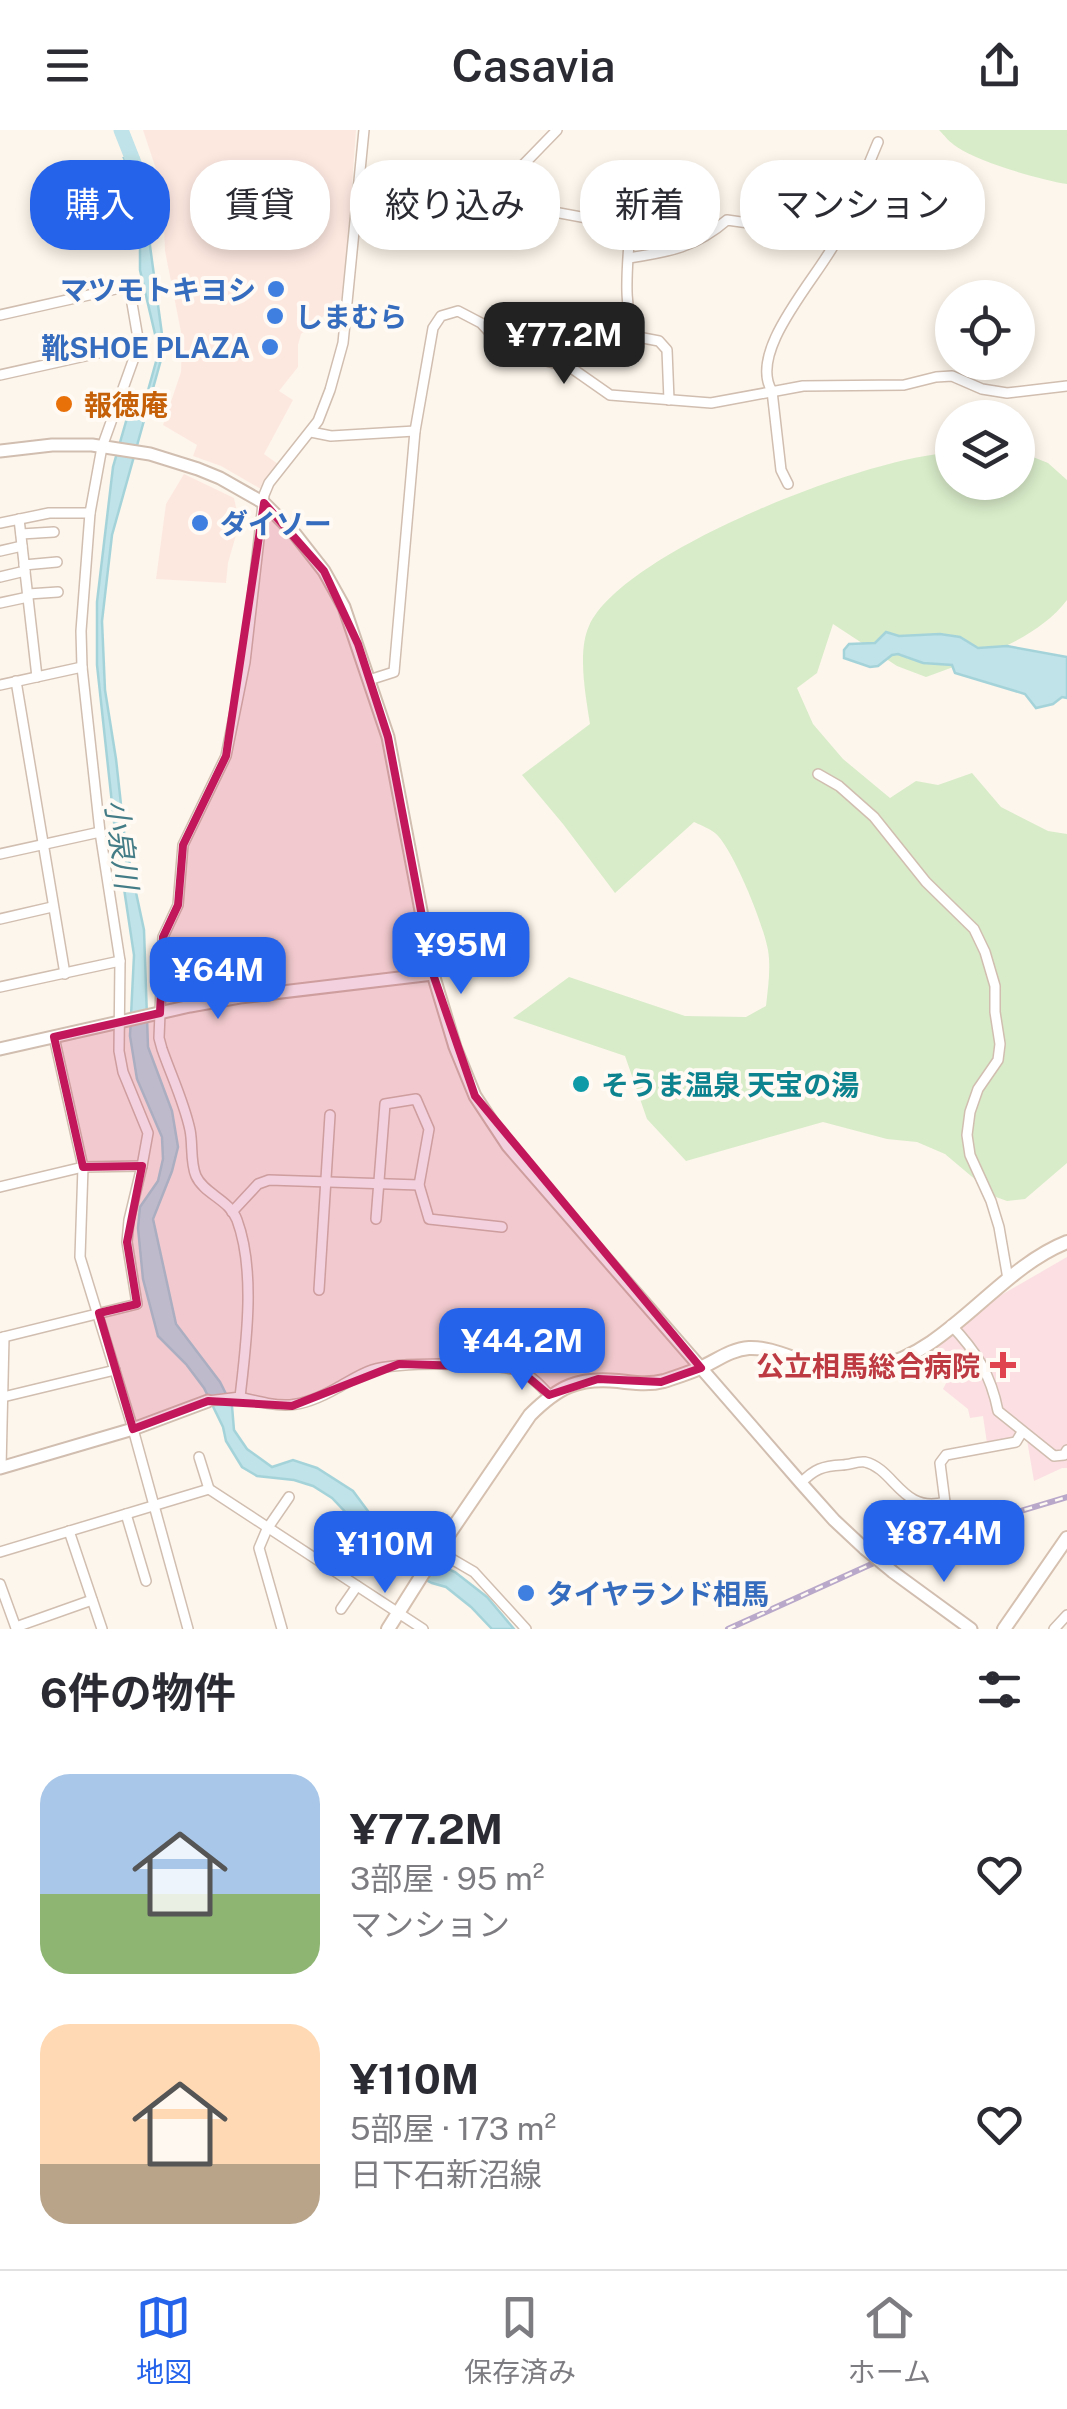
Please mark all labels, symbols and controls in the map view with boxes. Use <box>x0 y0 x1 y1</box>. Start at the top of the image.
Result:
icon: menu <box>40 38 95 93</box>
icon: share <box>972 38 1027 93</box>
text: Casavia <box>452 39 615 92</box>
chip: 購入 <box>30 160 170 250</box>
chip: 賃貸 <box>190 160 330 250</box>
chip: 絞り込み <box>350 160 560 250</box>
chip: 新着 <box>580 160 720 250</box>
chip: マンション <box>740 160 985 250</box>
place label: マツモトキヨシ <box>60 273 256 306</box>
marker: マツモトキヨシ <box>265 278 287 300</box>
map controls <box>935 280 1035 500</box>
button: locate <box>935 280 1035 380</box>
place label: しまむら <box>295 300 407 333</box>
pin: ¥77.2M <box>483 302 645 387</box>
marker: しまむら <box>264 305 286 327</box>
text: ¥77.2M <box>506 316 622 353</box>
place label: 靴SHOE PLAZA <box>41 331 250 364</box>
marker: 靴SHOE PLAZA <box>259 336 281 358</box>
place label: 報徳庵 <box>84 388 168 421</box>
marker: 報徳庵 <box>53 393 75 415</box>
button: layers <box>935 400 1035 500</box>
place label: ダイソー <box>220 507 332 540</box>
marker: ダイソー <box>189 512 211 534</box>
water label: 小泉川 <box>99 797 146 894</box>
pin: ¥95M <box>402 912 520 997</box>
text: ¥95M <box>414 926 508 963</box>
pin: ¥64M <box>159 937 277 1022</box>
text: ¥64M <box>172 951 264 988</box>
place label: そうま温泉 天宝の湯 <box>601 1068 859 1101</box>
marker: そうま温泉 天宝の湯 <box>570 1073 592 1095</box>
pin: ¥44.2M <box>441 1308 603 1393</box>
text: ¥44.2M <box>461 1322 583 1359</box>
place label: 公立相馬総合病院 <box>756 1349 980 1382</box>
marker: 公立相馬総合病院 <box>990 1352 1016 1378</box>
pin: ¥87.4M <box>863 1500 1025 1585</box>
pin: ¥110M <box>315 1511 455 1596</box>
text: ¥87.4M <box>885 1514 1003 1551</box>
text: ¥110M <box>336 1525 434 1562</box>
place label: タイヤランド相馬 <box>546 1577 769 1610</box>
marker: タイヤランド相馬 <box>515 1582 537 1604</box>
icon: filters <box>972 1662 1027 1717</box>
text: 6件の物件 <box>40 1668 236 1717</box>
text: ¥77.2M <box>350 1804 503 1853</box>
icon: home <box>120 1814 240 1934</box>
icon: heart <box>972 1847 1027 1902</box>
text: 3部屋 · 95 m² <box>350 1860 545 1897</box>
text: マンション <box>350 1906 510 1943</box>
text: ¥110M <box>350 2054 479 2103</box>
icon: home <box>120 2064 240 2184</box>
icon: heart <box>972 2097 1027 2152</box>
text: 5部屋 · 173 m² <box>350 2110 556 2147</box>
text: 日下石新沼線 <box>350 2156 542 2193</box>
tab: 地図 <box>136 2290 192 2390</box>
tab: 保存済み <box>464 2290 576 2390</box>
tab: ホーム <box>848 2290 931 2390</box>

